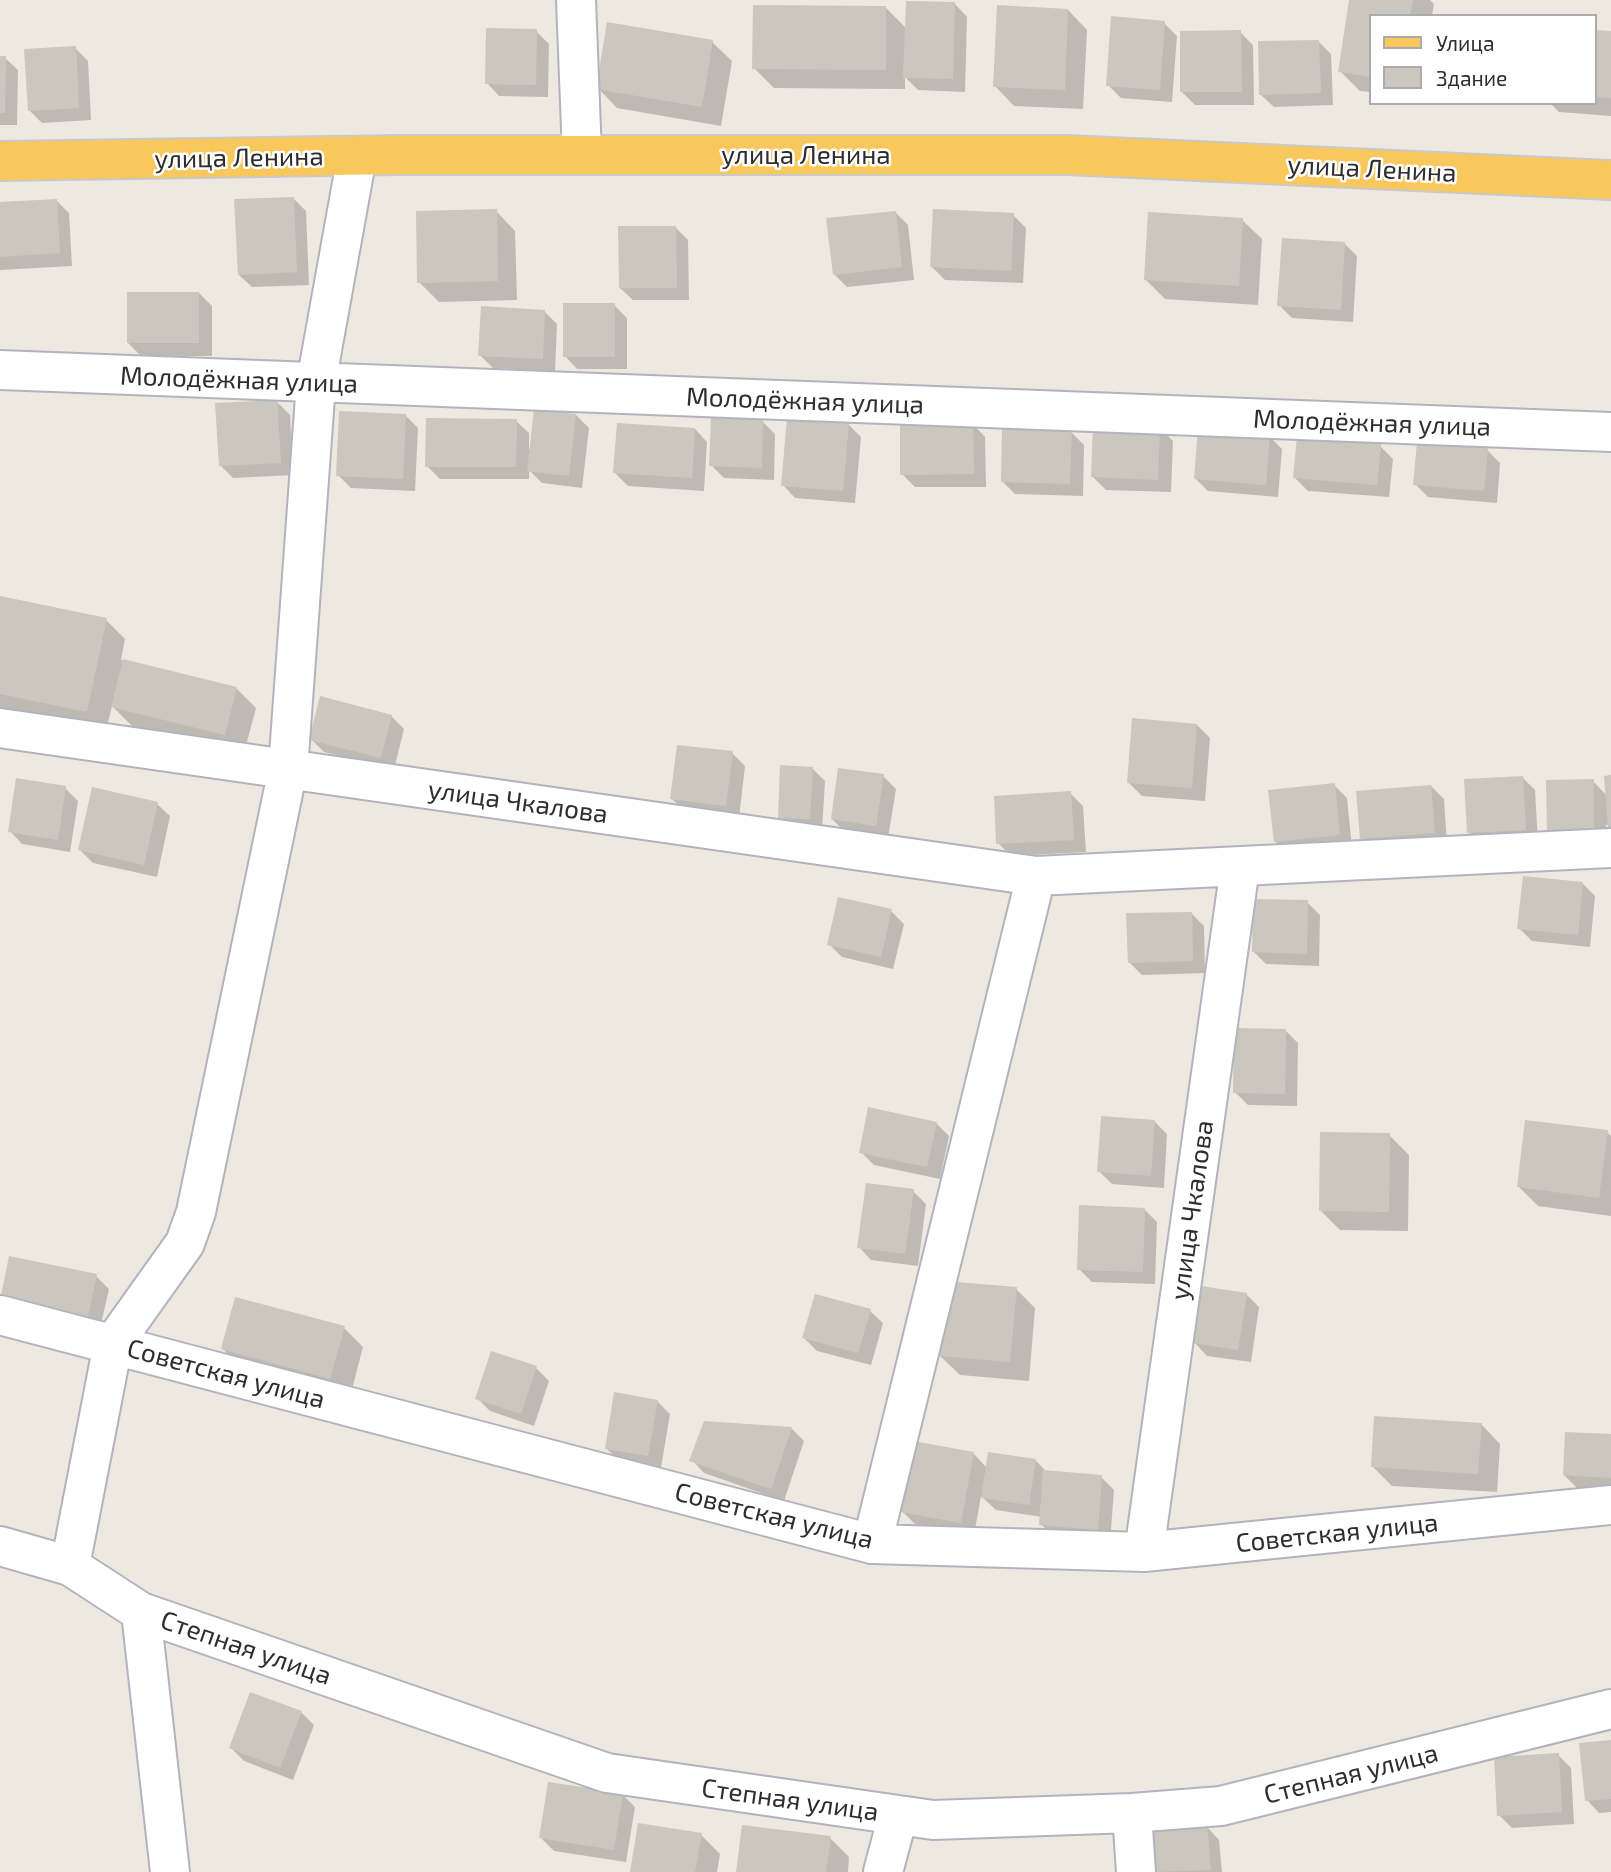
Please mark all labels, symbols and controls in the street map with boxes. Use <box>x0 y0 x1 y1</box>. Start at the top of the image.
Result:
legend <box>1370 14 1597 105</box>
text: Улица <box>1436 30 1495 55</box>
text: Здание <box>1436 65 1507 90</box>
street label: улица Ленина <box>721 139 891 171</box>
street label: улица Ленина <box>154 141 324 175</box>
street label: улица Ленина <box>1287 149 1457 189</box>
street label: Молодёжная улица <box>119 360 359 400</box>
street label: Молодёжная улица <box>685 381 925 421</box>
street label: Молодёжная улица <box>1252 403 1492 443</box>
street label: улица Чкалова <box>426 774 610 830</box>
street label: улица Чкалова <box>1164 1118 1220 1302</box>
street label: Советская улица <box>124 1333 328 1415</box>
street label: Советская улица <box>671 1476 877 1556</box>
street label: Советская улица <box>1234 1507 1440 1559</box>
street label: Степная улица <box>157 1604 335 1692</box>
street label: Степная улица <box>1261 1737 1441 1811</box>
street label: Степная улица <box>700 1772 880 1828</box>

